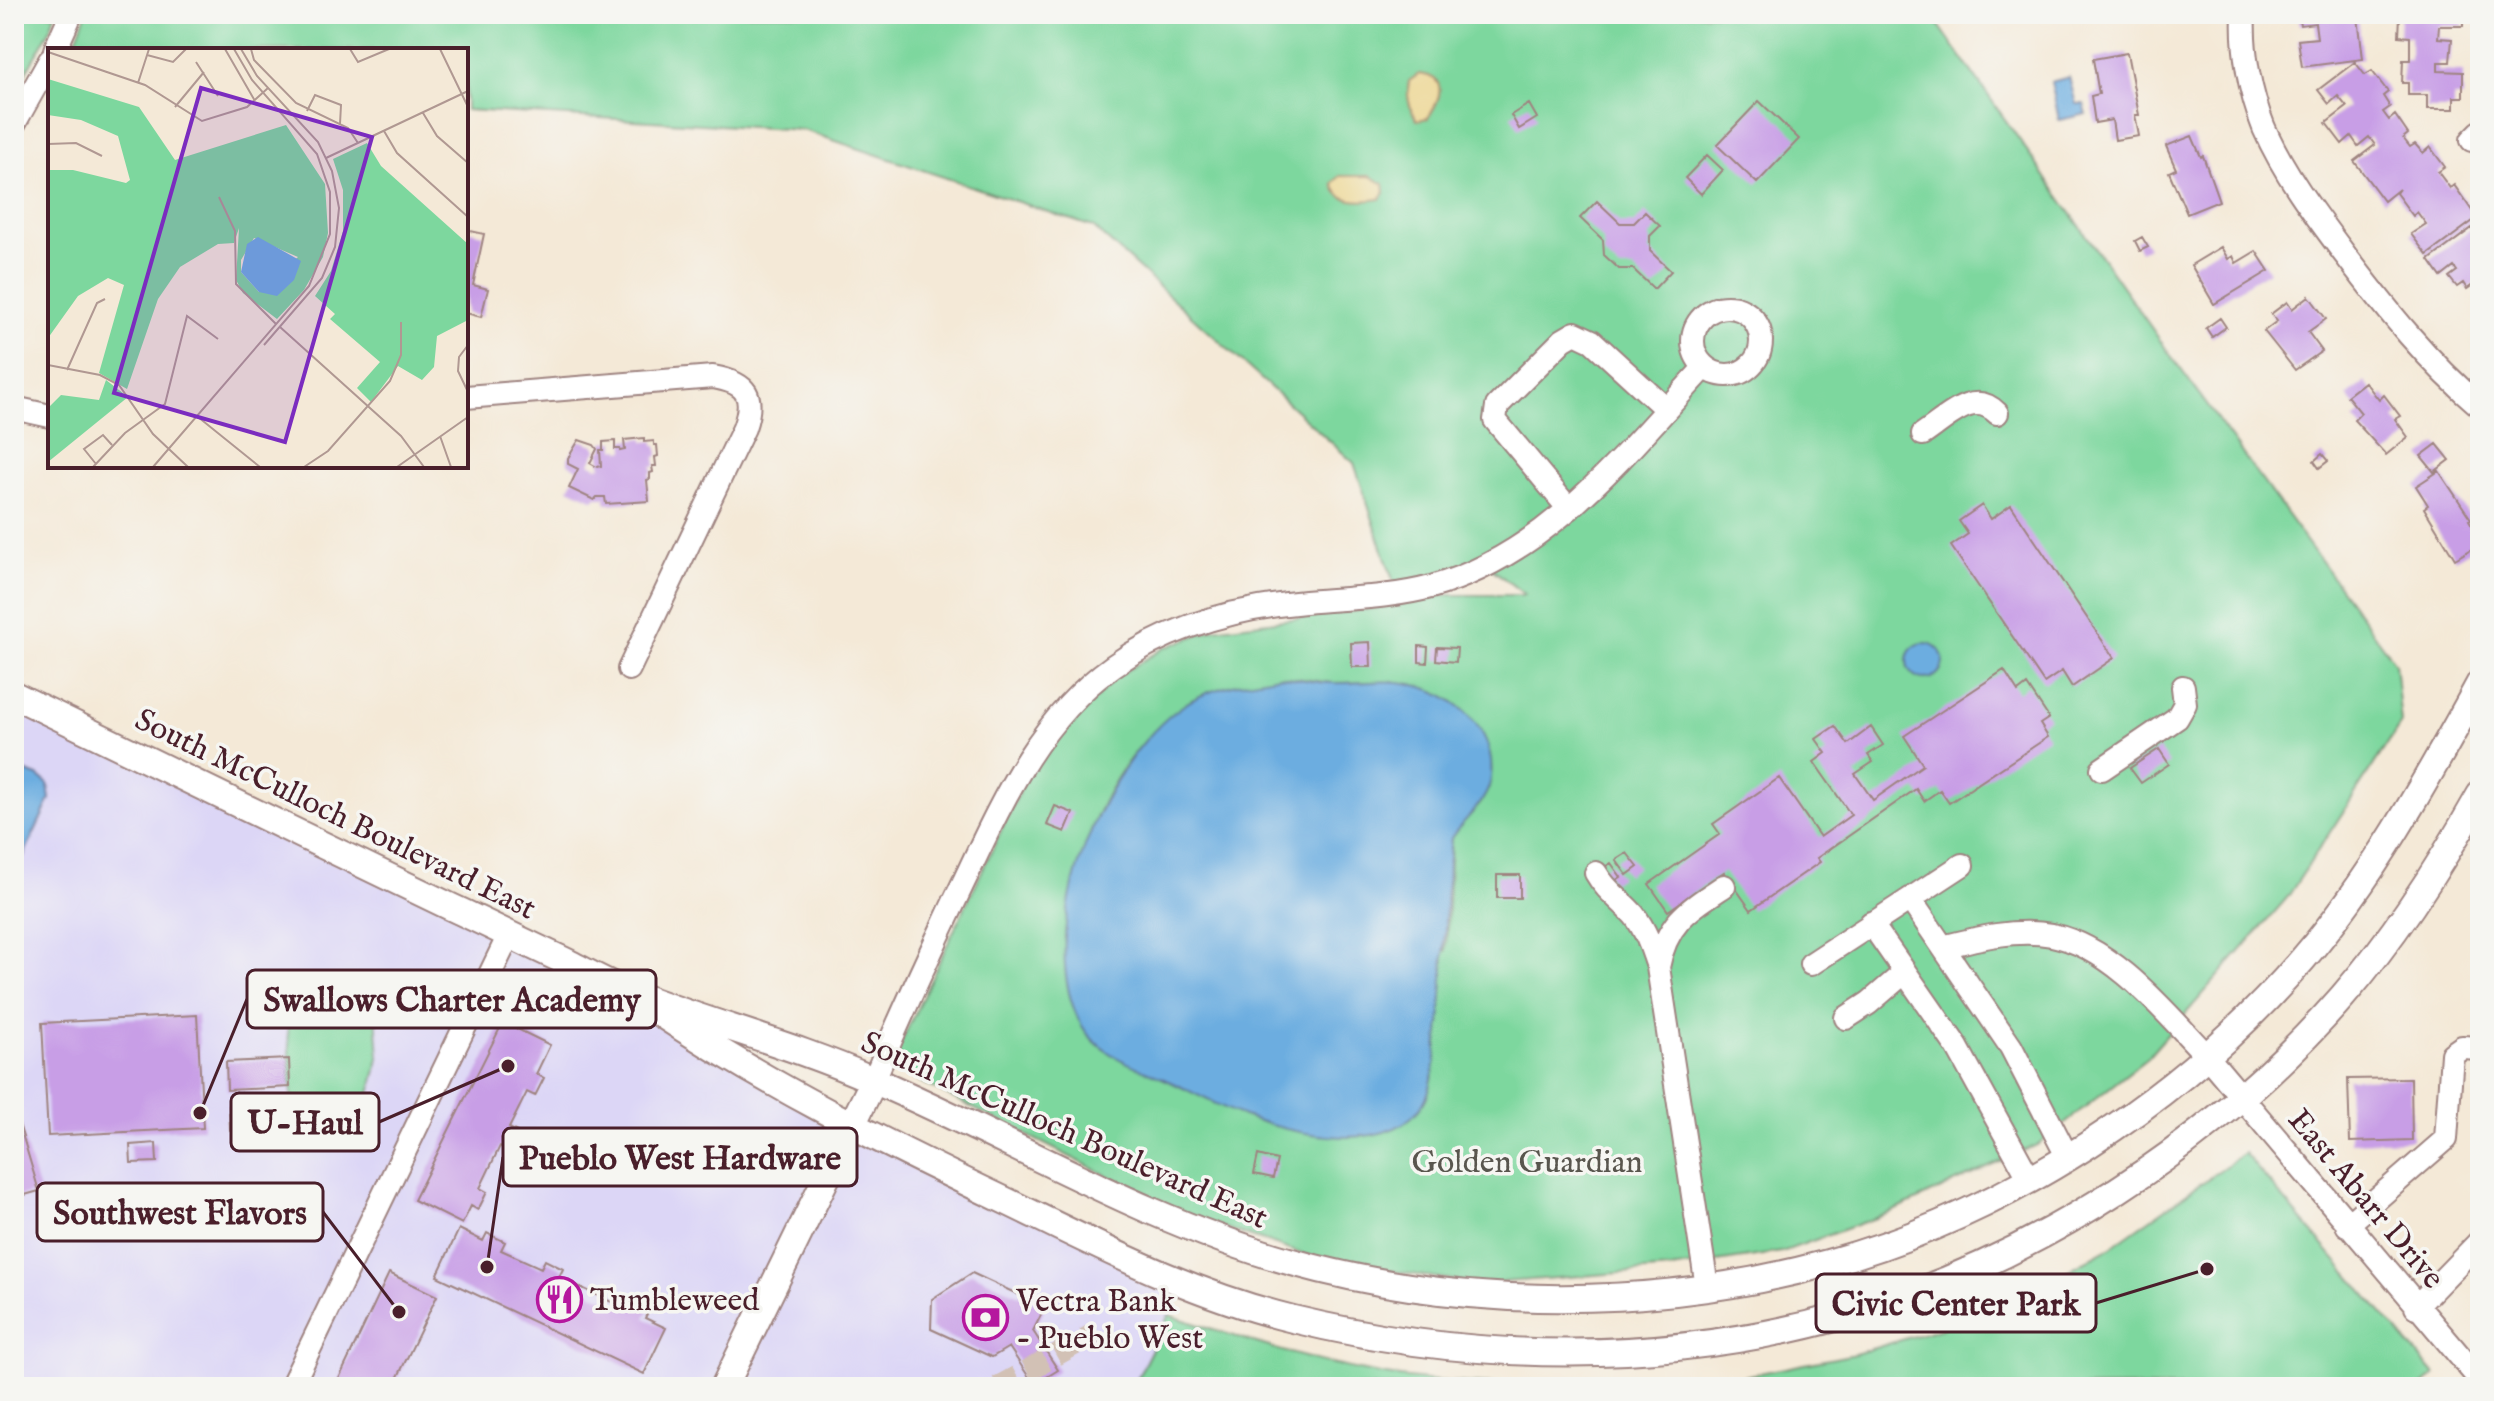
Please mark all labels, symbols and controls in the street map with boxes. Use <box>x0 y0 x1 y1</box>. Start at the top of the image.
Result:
inset map <box>48 48 468 468</box>
street label: South McCulloch Boulevard East <box>128 700 542 930</box>
callout: Swallows Charter Academy <box>247 970 656 1028</box>
text: Swallows Charter Academy <box>263 980 642 1023</box>
street label: South McCulloch Boulevard East <box>854 1023 1274 1240</box>
callout: U-Haul <box>231 1093 379 1151</box>
street label: East Abarr Drive <box>2278 1101 2452 1298</box>
text: U-Haul <box>247 1103 363 1146</box>
callout: Pueblo West Hardware <box>503 1128 857 1186</box>
text: Pueblo West Hardware <box>519 1138 842 1181</box>
park label: Golden Guardian <box>1411 1143 1643 1184</box>
callout: Southwest Flavors <box>37 1183 323 1241</box>
text: Southwest Flavors <box>53 1193 307 1236</box>
callout: Civic Center Park <box>1816 1274 2096 1332</box>
restaurant icon: Tumbleweed <box>535 1275 583 1323</box>
place label: Tumbleweed <box>590 1281 760 1322</box>
place label: Vectra Bank - Pueblo West <box>1015 1282 1203 1360</box>
text: Civic Center Park <box>1832 1284 2081 1327</box>
bank icon: Vectra Bank - Pueblo West <box>961 1294 1009 1342</box>

